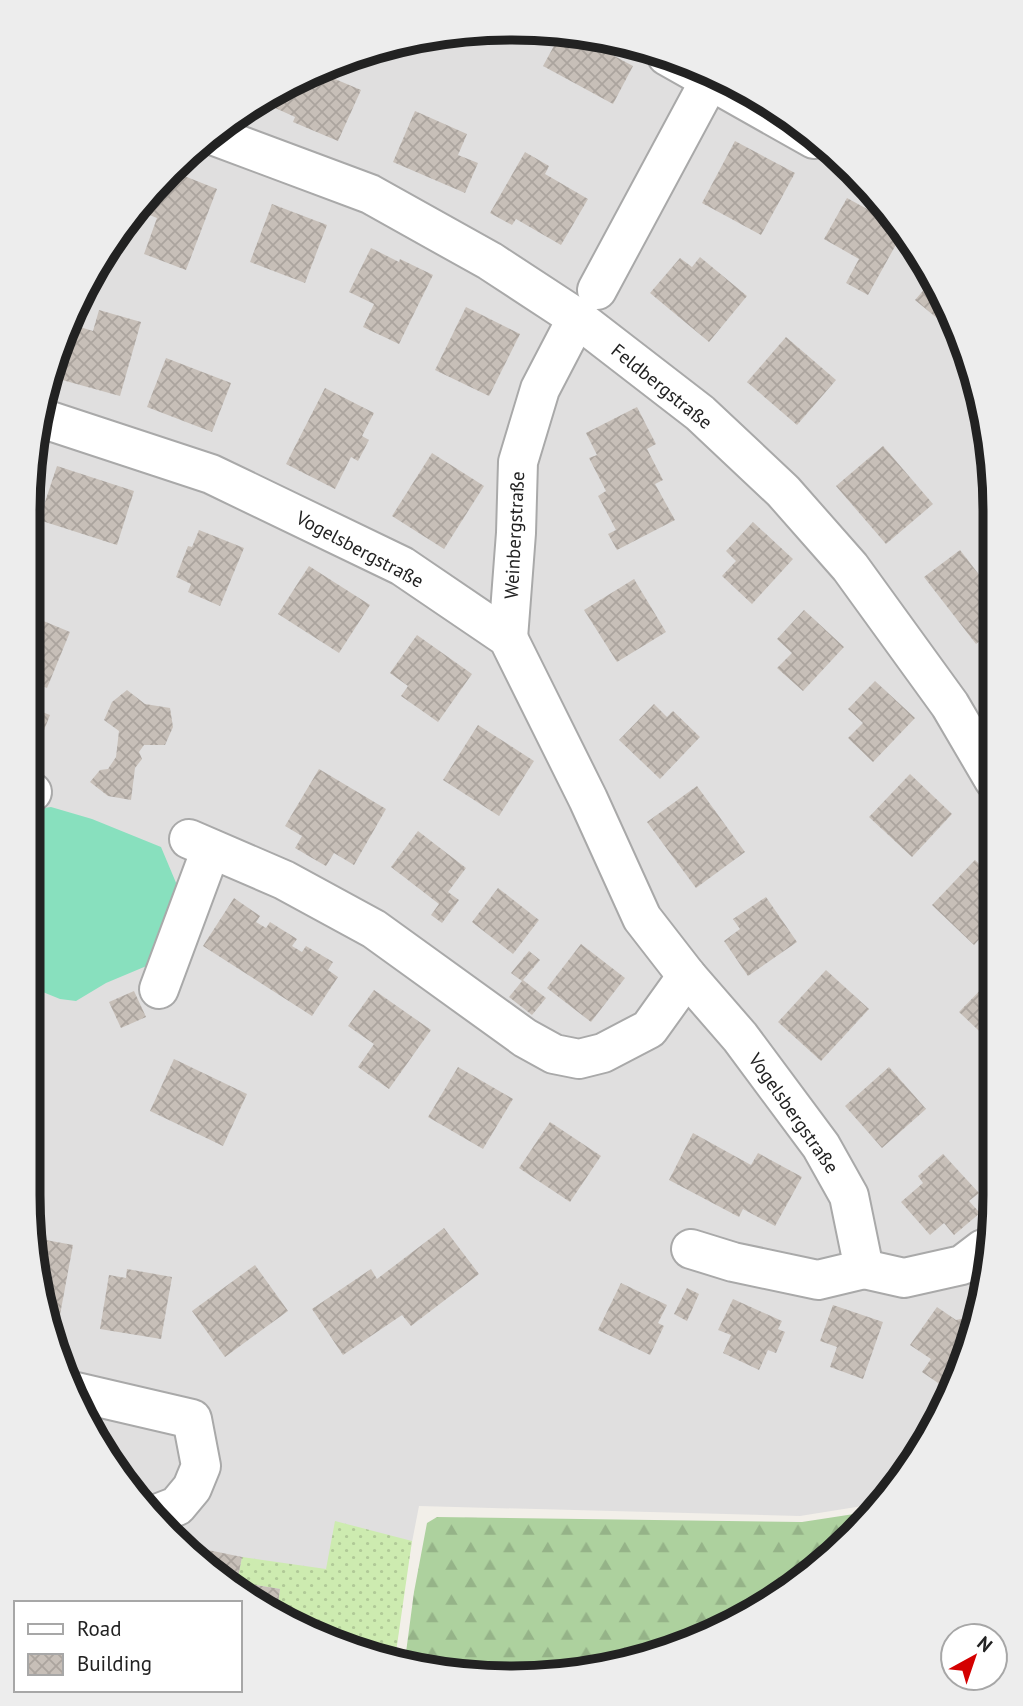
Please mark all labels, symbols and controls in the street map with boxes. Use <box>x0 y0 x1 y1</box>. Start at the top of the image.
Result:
street label: Feldbergstraße <box>607 338 717 434</box>
street label: Weinbergstraße <box>499 471 529 599</box>
street label: Vogelsbergstraße <box>291 505 428 593</box>
street label: Vogelsbergstraße <box>743 1048 844 1178</box>
legend <box>14 1601 242 1692</box>
text: Road <box>77 1615 121 1642</box>
north arrow <box>939 1622 1009 1692</box>
text: N <box>972 1631 997 1657</box>
text: Building <box>77 1650 152 1677</box>

